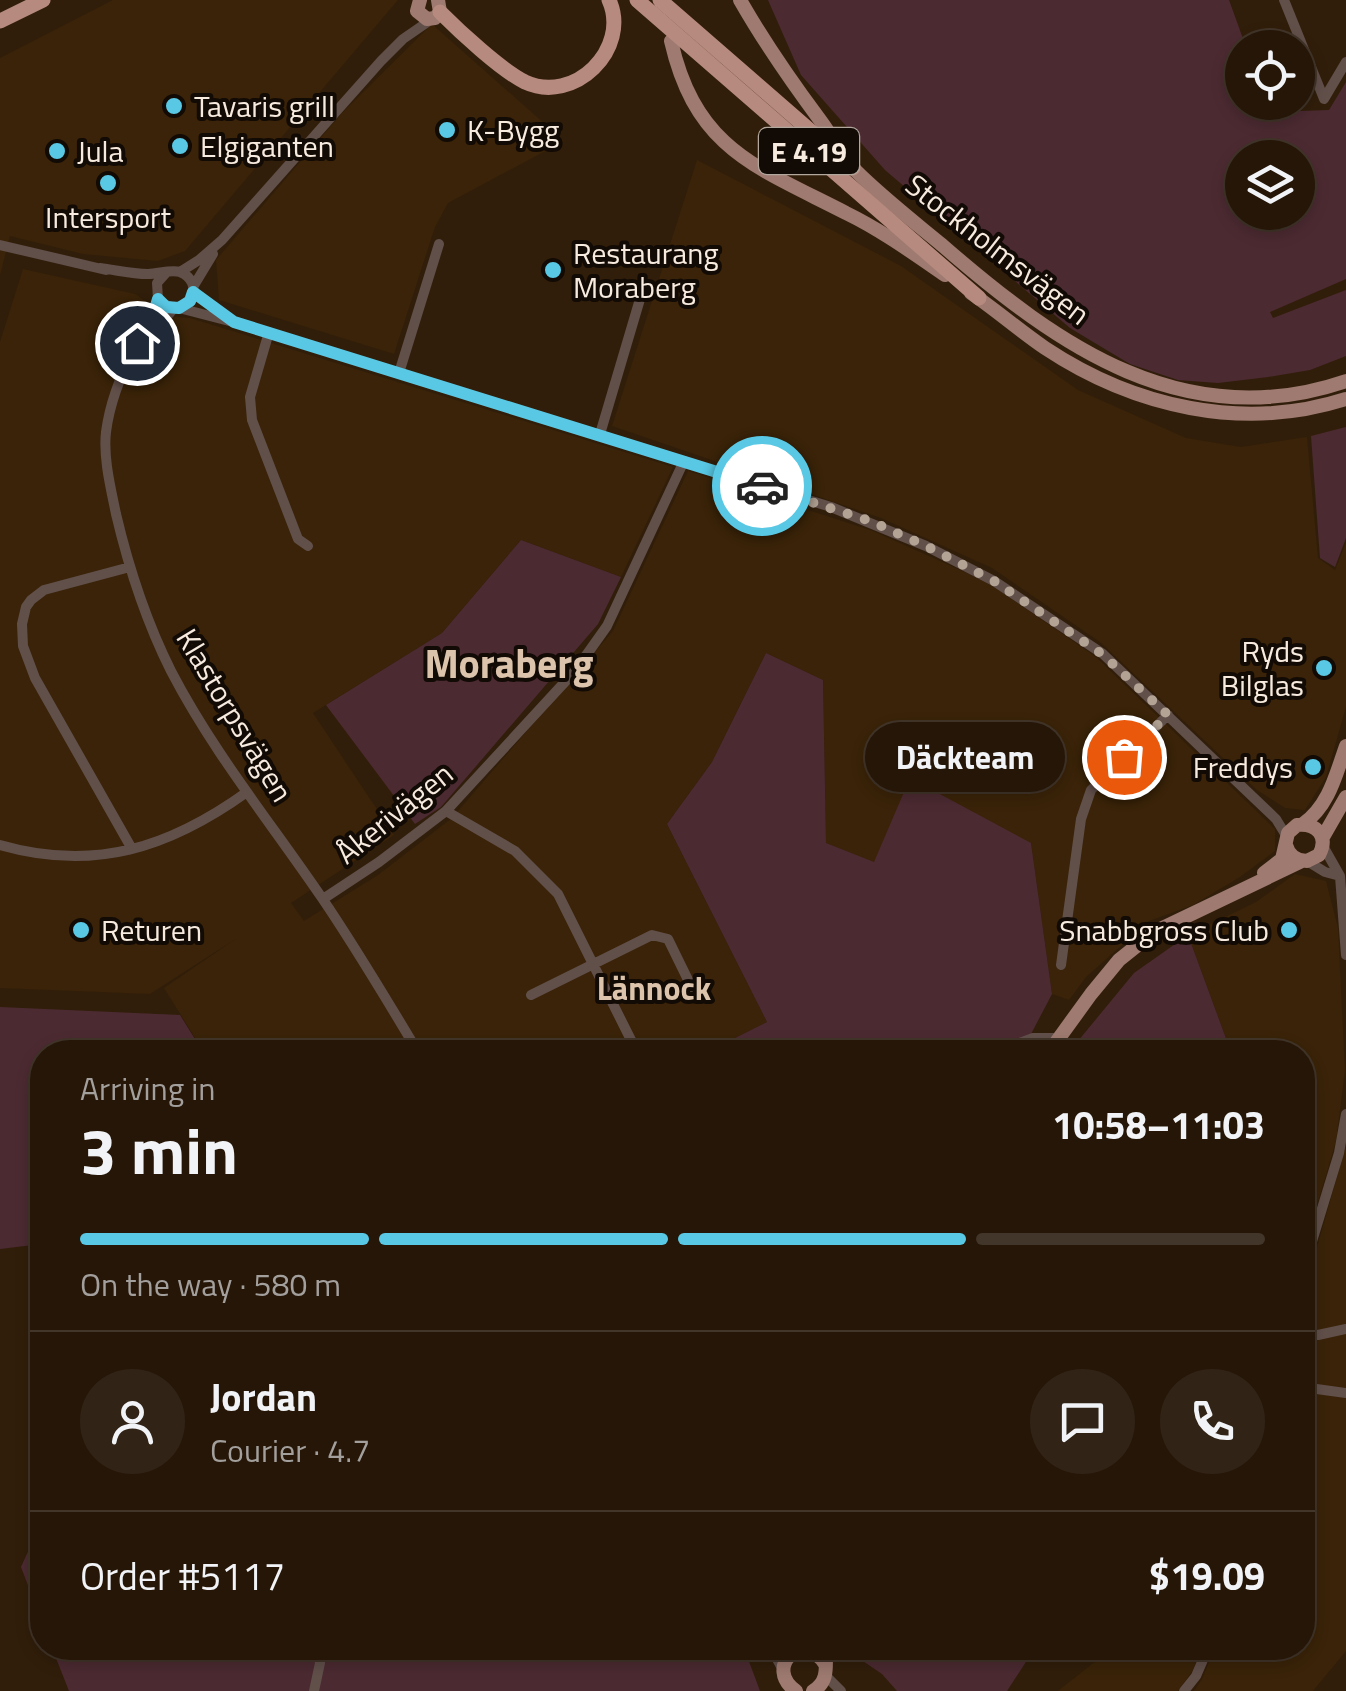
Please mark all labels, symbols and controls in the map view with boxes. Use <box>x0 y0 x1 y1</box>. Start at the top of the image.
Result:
map controls <box>1225 30 1315 230</box>
button: locate <box>1225 30 1315 120</box>
place label: Tavaris grill <box>194 83 335 129</box>
marker: Tavaris grill <box>163 95 185 117</box>
place label: K-Bygg <box>467 107 560 153</box>
marker: K-Bygg <box>436 119 458 141</box>
place label: Elgiganten <box>200 123 334 169</box>
place label: Jula <box>77 128 124 174</box>
road number: E 4.19 <box>759 128 859 174</box>
marker: Elgiganten <box>169 135 191 157</box>
marker: Jula <box>46 140 68 162</box>
button: layers <box>1225 140 1315 230</box>
street label: Stockholmsvägen <box>896 162 1100 336</box>
marker: Intersport <box>97 172 119 194</box>
place label: Intersport <box>45 194 171 240</box>
place label: Restaurang Moraberg <box>573 230 719 310</box>
marker: Restaurang Moraberg <box>542 259 564 281</box>
pin <box>95 301 180 386</box>
icon: home <box>110 316 165 371</box>
courier <box>712 436 812 536</box>
icon: car <box>735 459 790 514</box>
street label: Klastorpsvägen <box>165 619 305 811</box>
place label: Ryds Bilglas <box>1221 628 1304 708</box>
district label: Moraberg <box>424 633 594 694</box>
marker: Ryds Bilglas <box>1313 657 1335 679</box>
pin <box>1082 715 1167 800</box>
callout: Däckteam <box>864 722 1064 792</box>
icon: bag <box>1097 730 1152 785</box>
text: Däckteam <box>896 733 1034 781</box>
place label: Freddys <box>1193 744 1293 790</box>
street label: Åkerivägen <box>325 751 463 875</box>
marker: Freddys <box>1302 756 1324 778</box>
place label: Returen <box>101 907 202 953</box>
place label: Snabbgross Club <box>1059 907 1269 953</box>
marker: Returen <box>70 919 92 941</box>
marker: Snabbgross Club <box>1278 919 1300 941</box>
district label: Lännock <box>597 964 712 1012</box>
text: Arriving in <box>80 1064 216 1112</box>
text: 10:58–11:03 <box>1052 1096 1265 1154</box>
text: 3 min <box>80 1100 238 1199</box>
text: On the way · 580 m <box>80 1260 341 1308</box>
text: Jordan <box>210 1368 317 1426</box>
button: person <box>80 1369 185 1474</box>
button: chat <box>1030 1369 1135 1474</box>
button: phone <box>1160 1369 1265 1474</box>
text: Courier · 4.7 <box>210 1426 370 1474</box>
text: Order #5117 <box>80 1547 285 1605</box>
text: $19.09 <box>1149 1547 1265 1605</box>

